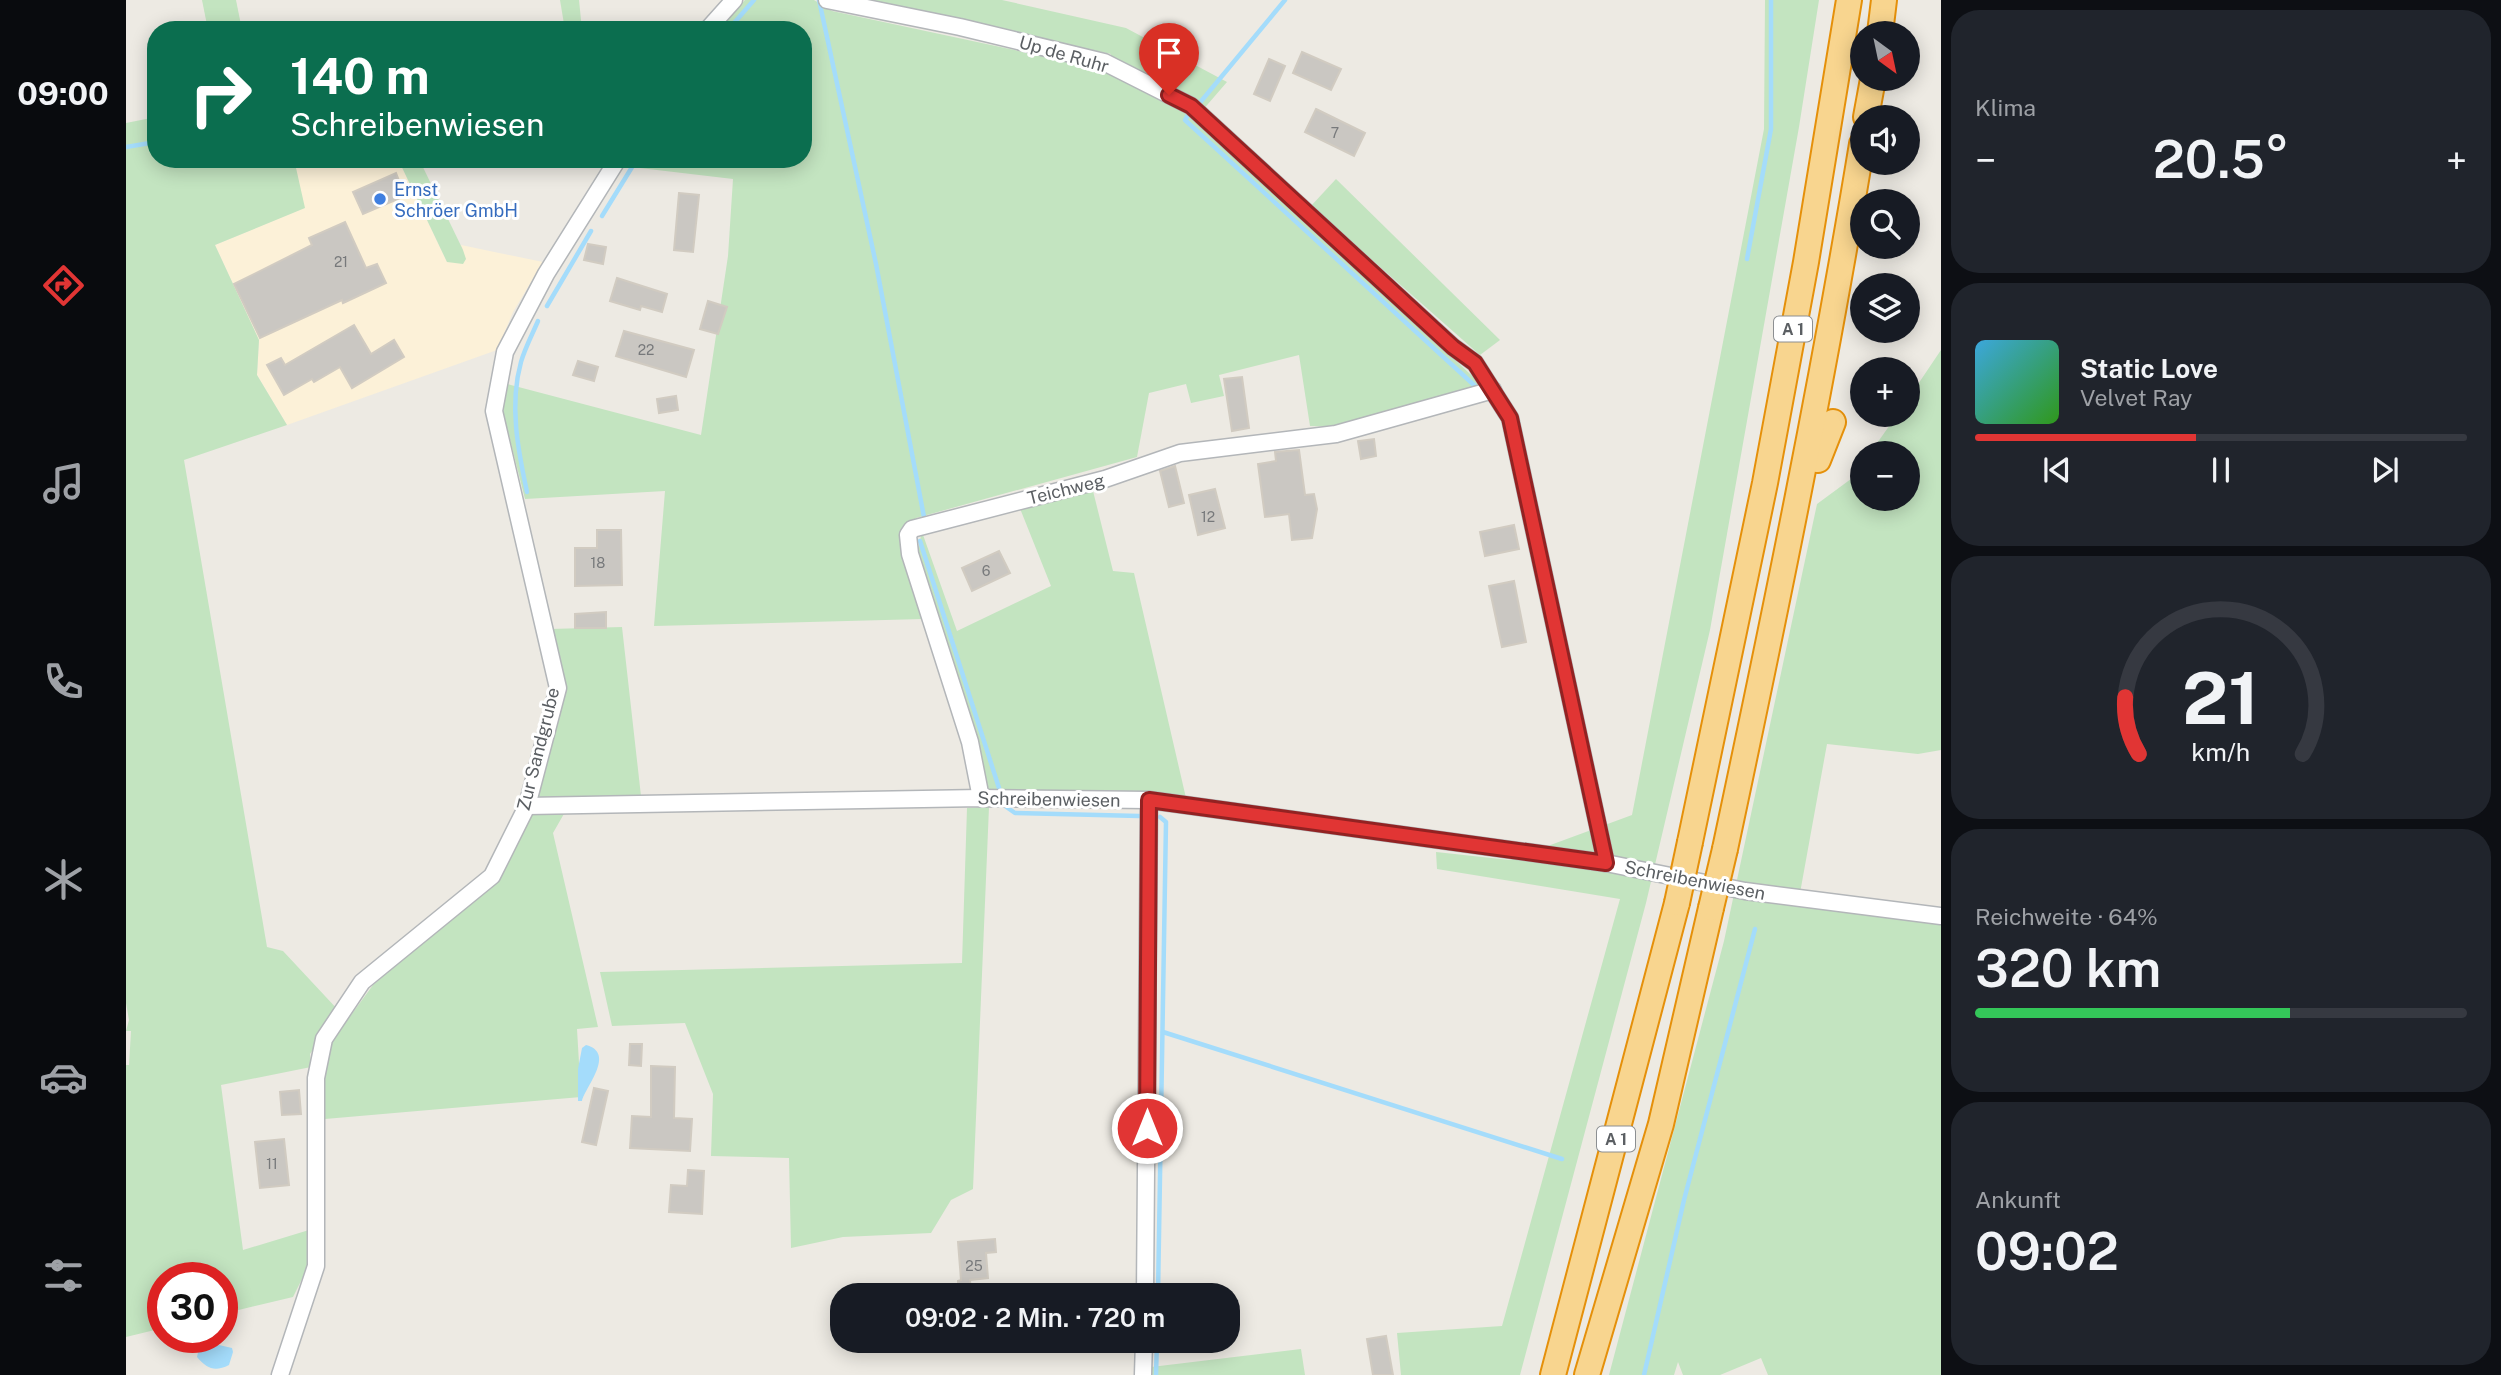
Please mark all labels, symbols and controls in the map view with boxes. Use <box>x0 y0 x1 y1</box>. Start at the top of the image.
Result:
north arrow <box>1850 21 1920 91</box>
map controls <box>1850 21 1920 511</box>
pin <box>1139 23 1199 95</box>
street label: Up de Ruhr <box>1017 31 1111 77</box>
icon: arrive <box>1150 34 1188 72</box>
text: 140 m <box>290 47 430 105</box>
icon: right <box>175 49 266 140</box>
text: 09:00 <box>17 75 109 112</box>
text: Klima <box>1975 94 2036 121</box>
button: sound <box>1850 105 1920 175</box>
text: Schreibenwiesen <box>290 106 544 143</box>
house number: 7 <box>1331 125 1339 141</box>
text: 20.5° <box>2153 129 2289 190</box>
text: − <box>1975 138 1996 183</box>
text: + <box>2446 138 2467 183</box>
place label: Ernst Schröer GmbH <box>394 179 518 221</box>
button: search <box>1850 189 1920 259</box>
marker: Ernst Schröer GmbH <box>372 191 388 207</box>
house number: 21 <box>334 254 348 270</box>
icon: directions <box>39 261 88 310</box>
button: layers <box>1850 273 1920 343</box>
road number: A 1 <box>1774 316 1812 342</box>
house number: 22 <box>638 342 654 358</box>
text: Static Love <box>2080 353 2218 384</box>
button: + <box>1850 357 1920 427</box>
text: Velvet Ray <box>2080 384 2192 411</box>
button: − <box>1850 441 1920 511</box>
icon: previous <box>2038 451 2076 489</box>
icon: pause <box>2202 451 2240 489</box>
icon: next <box>2366 451 2404 489</box>
icon: music <box>39 459 88 508</box>
street label: Teichweg <box>1025 469 1107 509</box>
house number: 12 <box>1201 509 1215 525</box>
house number: 18 <box>591 555 605 571</box>
house number: 6 <box>982 563 991 579</box>
text: 21 <box>2182 655 2260 740</box>
icon: phone <box>39 657 88 706</box>
street label: Zur Sandgrube <box>513 685 563 813</box>
text: km/h <box>2192 736 2250 766</box>
street label: Schreibenwiesen <box>977 787 1121 811</box>
icon: climate <box>39 855 88 904</box>
street label: Schreibenwiesen <box>1623 856 1767 904</box>
text: Reichweite · 64% <box>1975 903 2158 930</box>
text: 320 km <box>1975 938 2161 999</box>
icon: car <box>39 1053 88 1102</box>
position arrow <box>1110 1091 1184 1165</box>
road number: A 1 <box>1597 1126 1635 1152</box>
house number: 11 <box>266 1156 278 1172</box>
text: Ankunft <box>1975 1186 2061 1213</box>
text: 09:02 <box>1975 1221 2119 1282</box>
icon: filters <box>39 1251 88 1300</box>
house number: 25 <box>965 1258 983 1274</box>
speed limit sign: 30 <box>147 1262 238 1353</box>
text: 09:02 · 2 Min. · 720 m <box>905 1302 1165 1333</box>

